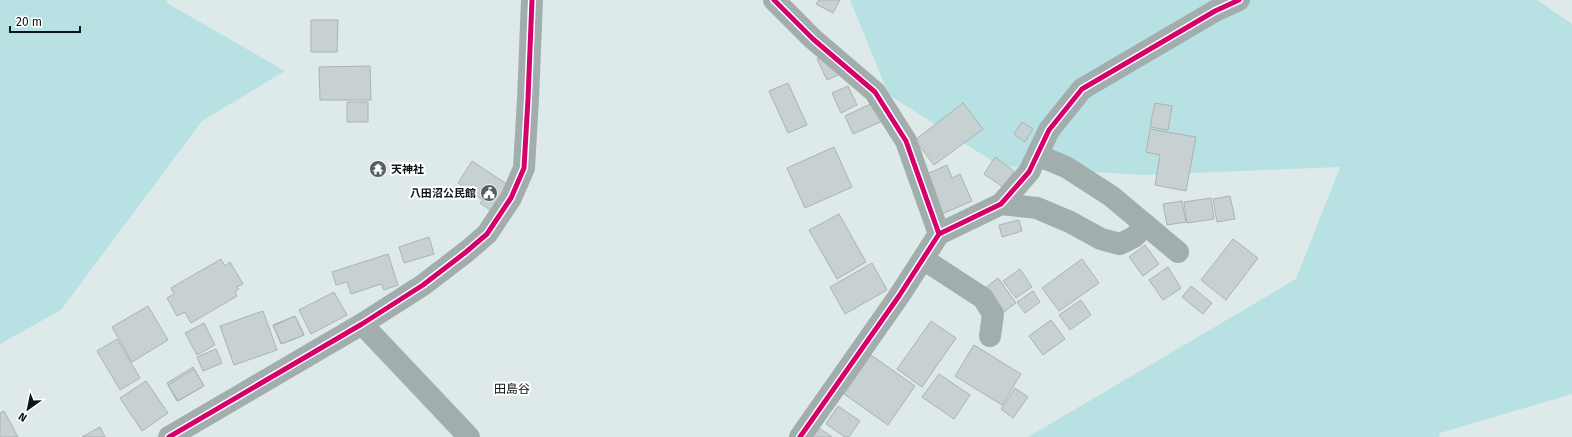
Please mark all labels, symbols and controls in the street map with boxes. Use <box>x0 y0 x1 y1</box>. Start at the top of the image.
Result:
scale bar <box>10 8 80 34</box>
text: 20 m <box>16 15 42 29</box>
temple icon: 天神社 <box>368 159 388 179</box>
place label: 天神社 <box>391 163 424 176</box>
public building icon: 八田沼公民館 <box>479 183 499 203</box>
place label: 八田沼公民館 <box>410 187 476 200</box>
district label: 田島谷 <box>494 382 530 396</box>
north arrow <box>8 389 48 429</box>
text: N <box>16 410 29 424</box>

